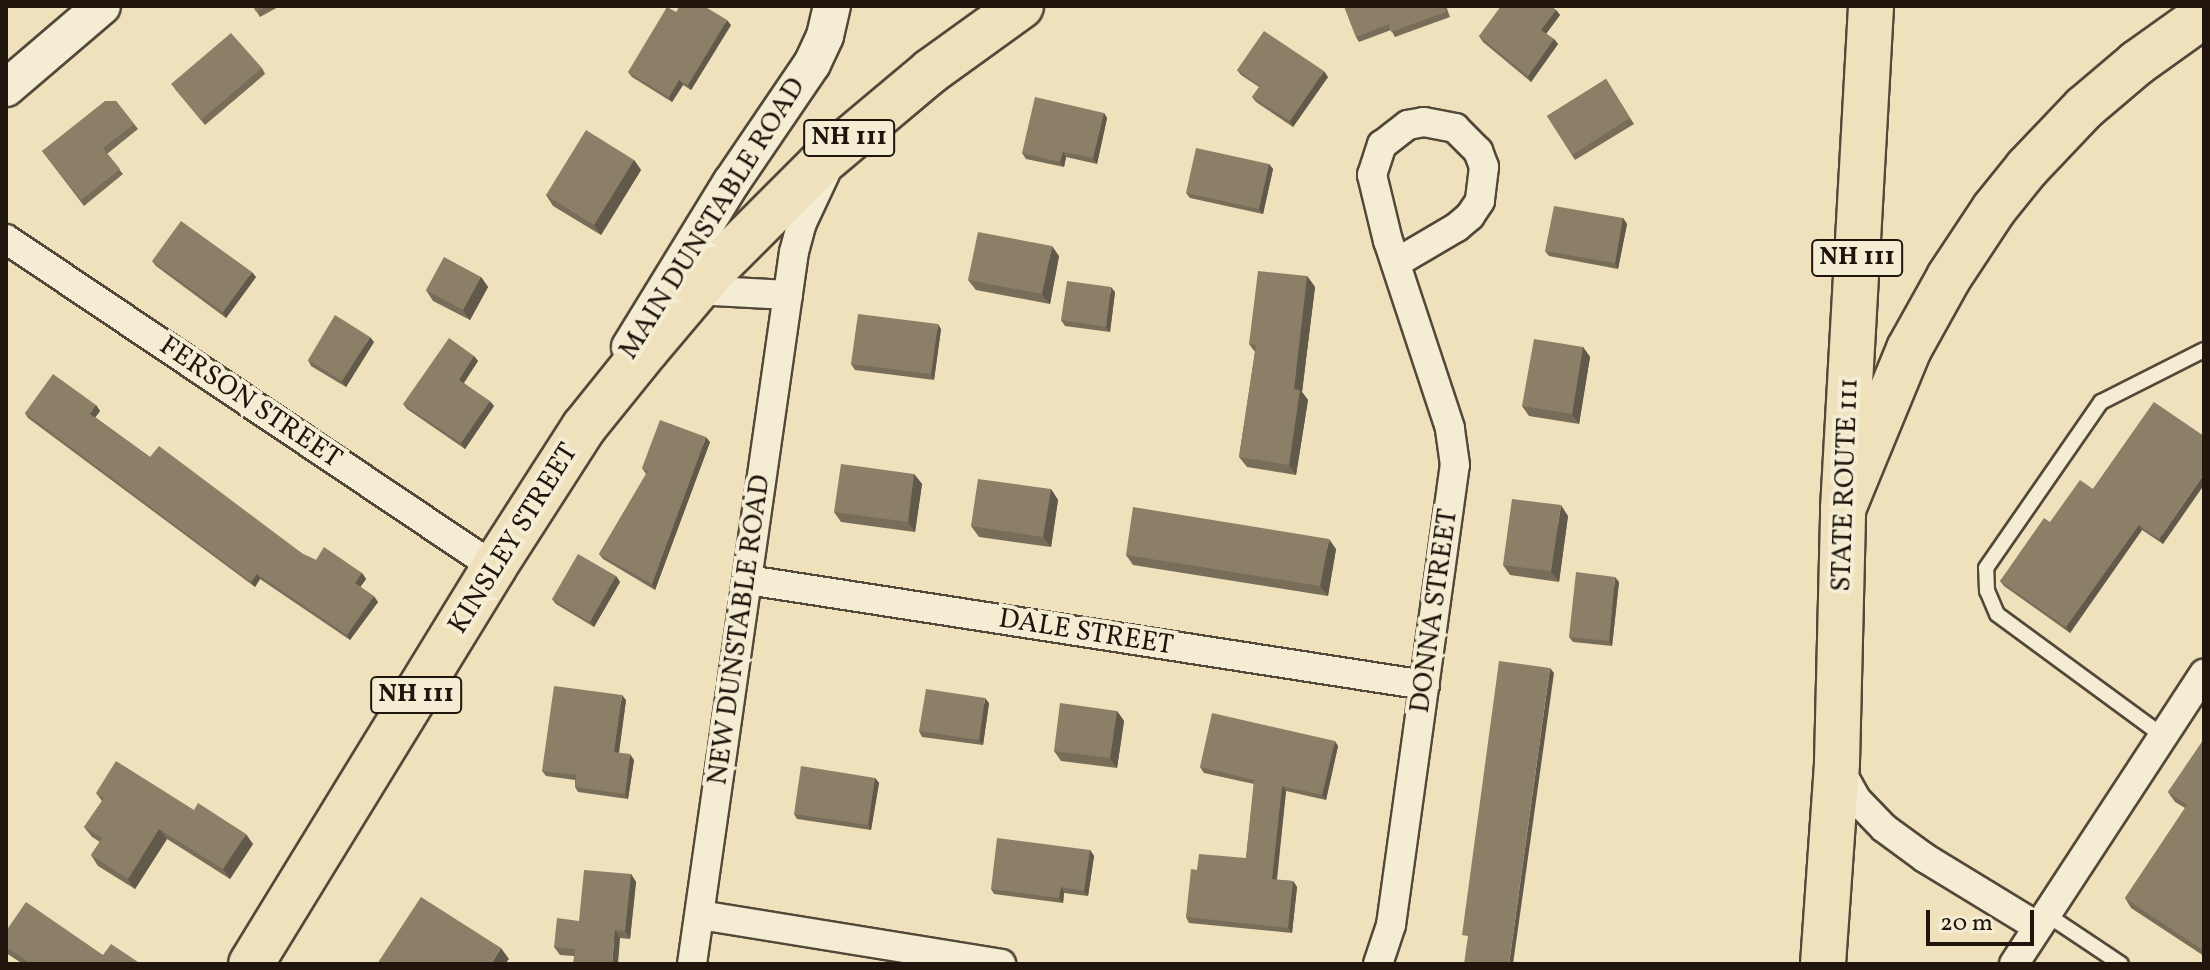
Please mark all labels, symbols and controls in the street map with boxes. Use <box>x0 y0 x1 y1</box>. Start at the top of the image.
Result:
street label: MAIN DUNSTABLE ROAD <box>613 72 813 366</box>
road number: NH 111 <box>803 116 895 160</box>
road number: NH 111 <box>1811 236 1903 280</box>
street label: FERSON STREET <box>152 330 348 476</box>
street label: STATE ROUTE 111 <box>1825 378 1867 592</box>
street label: KINSLEY STREET <box>442 437 586 641</box>
street label: NEW DUNSTABLE ROAD <box>702 472 778 788</box>
street label: DONNA STREET <box>1404 507 1466 715</box>
street label: DALE STREET <box>996 603 1176 663</box>
road number: NH 111 <box>370 673 462 717</box>
scale bar <box>1930 894 2038 944</box>
text: 20 m <box>1940 907 1993 941</box>

